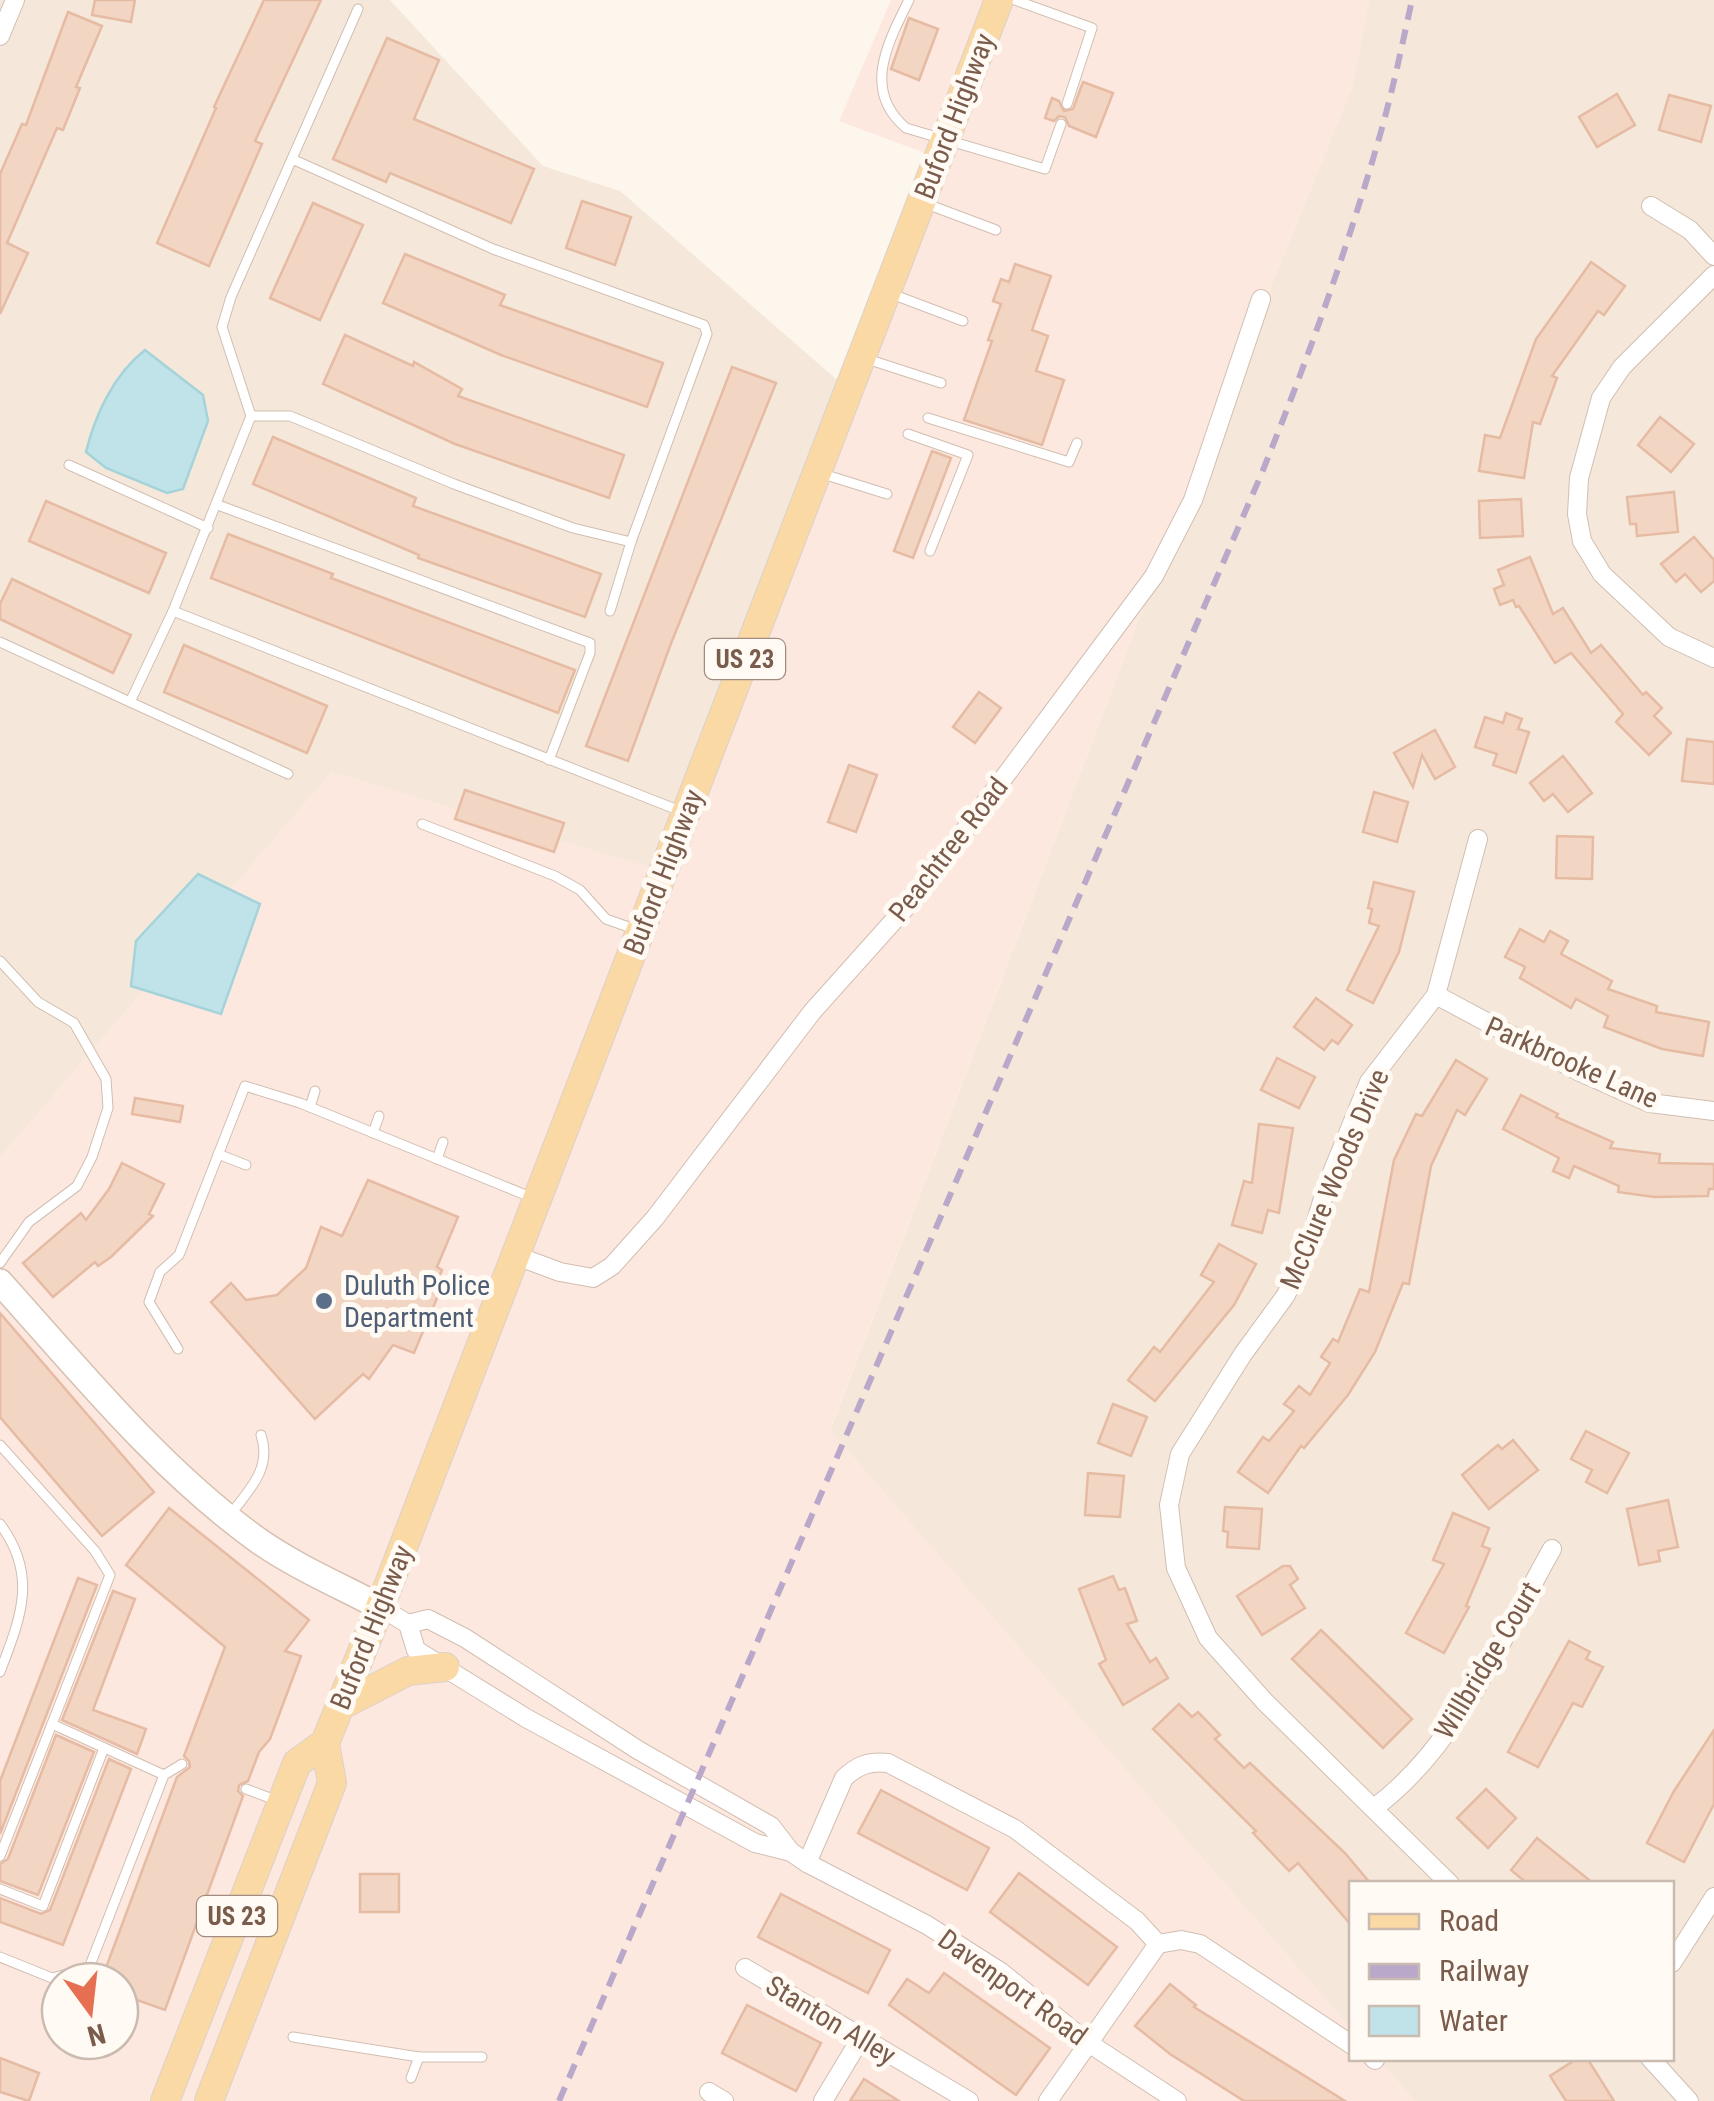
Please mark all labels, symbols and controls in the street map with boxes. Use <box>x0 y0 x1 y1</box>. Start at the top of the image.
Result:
street label: Buford Highway <box>908 28 1001 204</box>
road number: US 23 <box>705 639 785 679</box>
street label: Peachtree Road <box>882 771 1015 928</box>
street label: Buford Highway <box>617 784 710 960</box>
street label: Parkbrooke Lane <box>1480 1010 1663 1115</box>
street label: McClure Woods Drive <box>1273 1064 1396 1294</box>
place label: Duluth Police Department <box>344 1269 490 1334</box>
marker: Duluth Police Department <box>313 1290 335 1312</box>
street label: Buford Highway <box>323 1540 420 1714</box>
street label: Willbridge Court <box>1428 1576 1547 1745</box>
legend <box>1349 1881 1674 2061</box>
road number: US 23 <box>197 1896 277 1936</box>
text: Road <box>1439 1903 1499 1938</box>
street label: Davenport Road <box>932 1922 1093 2052</box>
text: Railway <box>1439 1953 1529 1988</box>
north arrow <box>40 1961 140 2061</box>
street label: Stanton Alley <box>760 1969 902 2072</box>
text: Water <box>1439 2003 1508 2038</box>
text: N <box>84 2017 109 2053</box>

